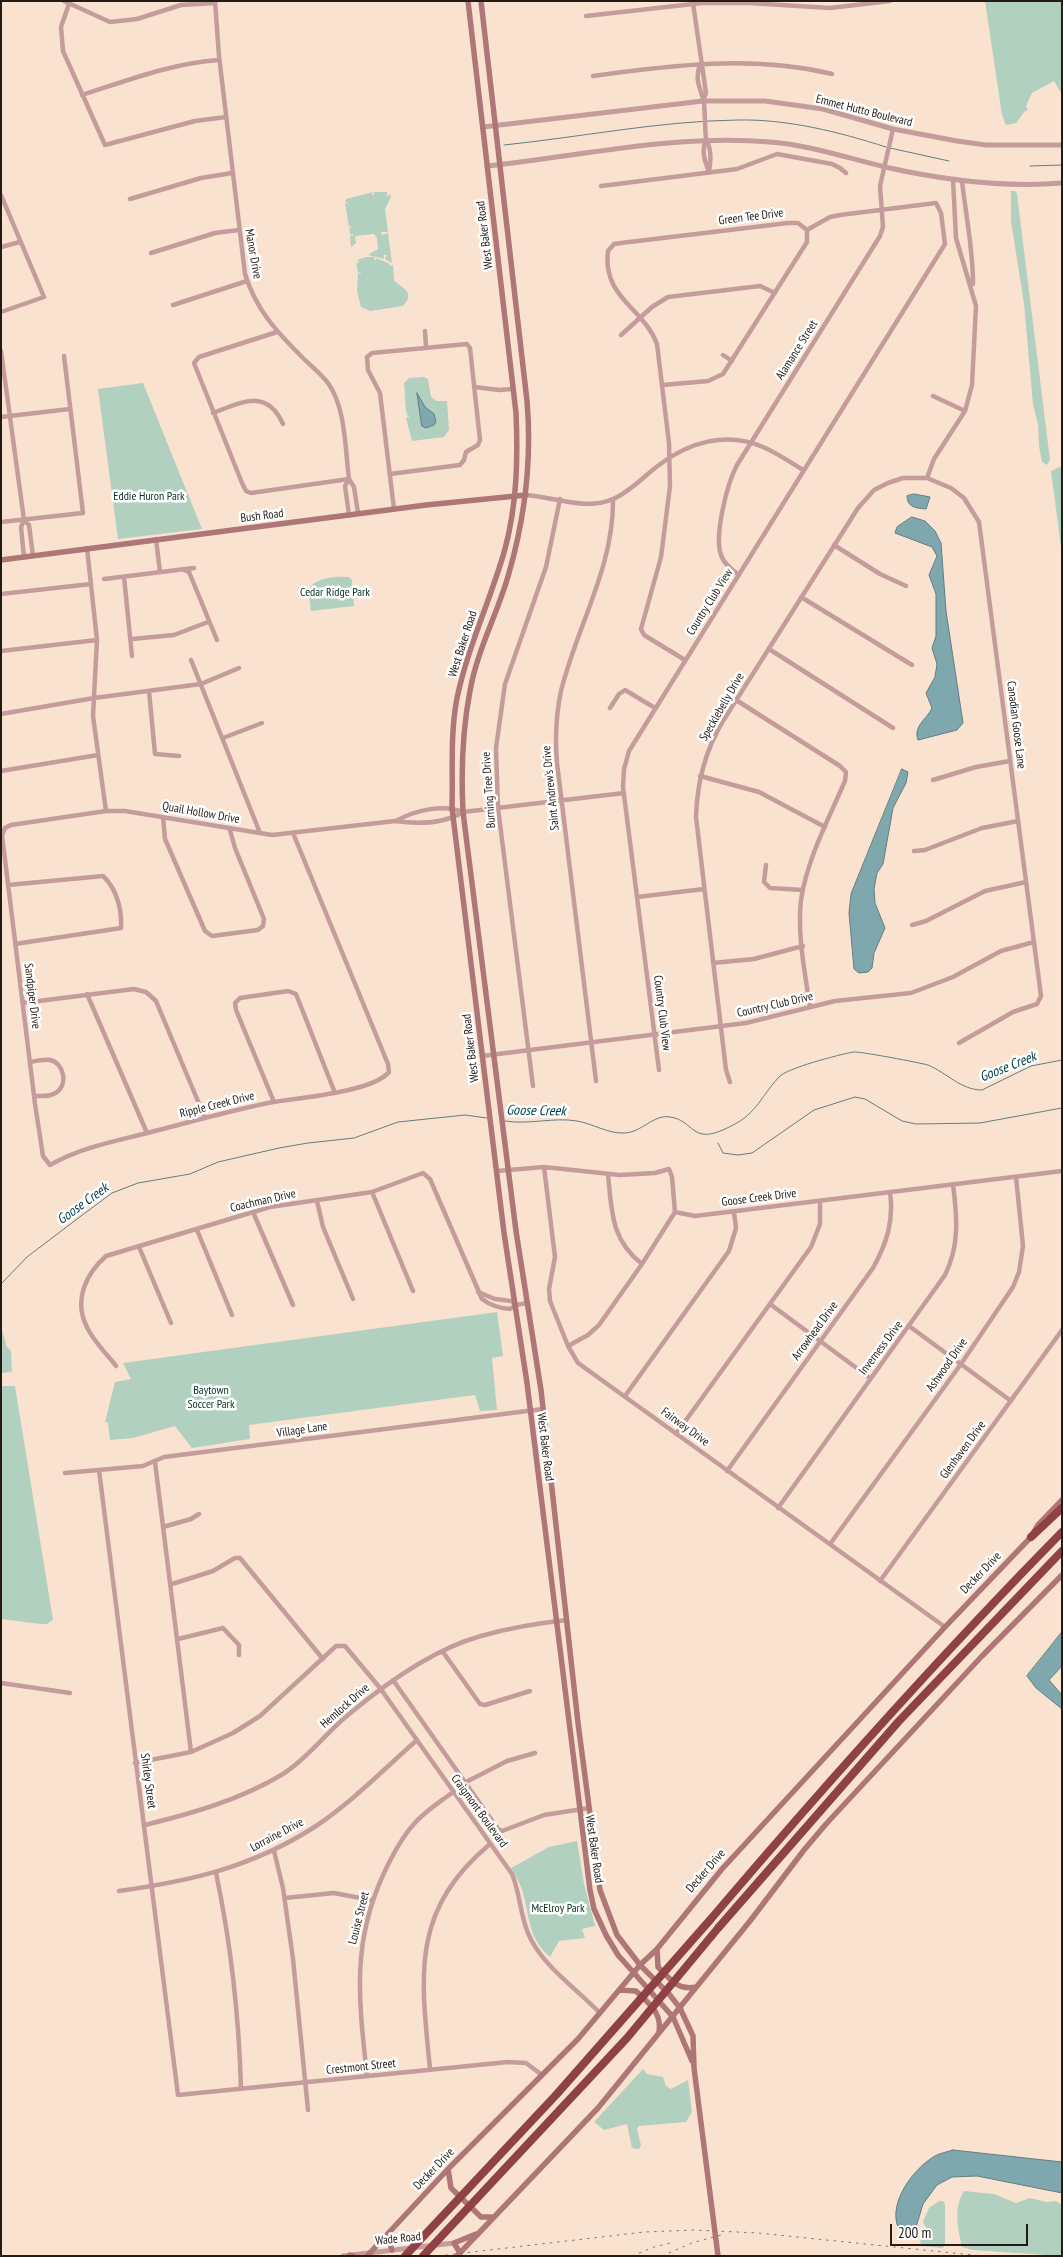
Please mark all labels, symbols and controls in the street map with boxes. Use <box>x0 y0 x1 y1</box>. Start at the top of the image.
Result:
street label: Emmet Hutto Boulevard <box>814 92 914 130</box>
street label: West Baker Road <box>474 200 496 270</box>
street label: Green Tee Drive <box>718 206 784 228</box>
street label: Manor Drive <box>242 228 264 280</box>
street label: Alamance Street <box>773 318 821 382</box>
park label: Eddie Huron Park <box>113 490 185 504</box>
street label: Bush Road <box>240 506 284 526</box>
street label: Country Club View <box>684 566 736 638</box>
park label: Cedar Ridge Park <box>300 586 370 600</box>
street label: West Baker Road <box>446 609 480 679</box>
street label: Specklebelly Drive <box>697 670 747 744</box>
street label: Canadian Goose Lane <box>1003 680 1029 770</box>
street label: Saint Andrew's Drive <box>539 745 563 831</box>
street label: Burning Tree Drive <box>479 751 499 829</box>
street label: Quail Hollow Drive <box>161 799 241 827</box>
street label: Sandpiper Drive <box>21 962 43 1030</box>
street label: Country Club View <box>650 974 674 1052</box>
street label: Country Club Drive <box>736 989 814 1021</box>
street label: West Baker Road <box>460 1013 482 1083</box>
water label: Goose Creek <box>977 1048 1039 1086</box>
street label: Ripple Creek Drive <box>178 1089 256 1121</box>
water label: Goose Creek <box>506 1102 566 1120</box>
water label: Goose Creek <box>54 1180 112 1228</box>
street label: Coachman Drive <box>229 1186 297 1216</box>
street label: Goose Creek Drive <box>721 1186 797 1210</box>
street label: Arrowhead Drive <box>789 1299 841 1363</box>
street label: Inverness Drive <box>856 1318 906 1378</box>
street label: Ashwood Drive <box>923 1336 971 1394</box>
park label: Baytown Soccer Park <box>187 1384 235 1412</box>
street label: Fairway Drive <box>658 1405 712 1449</box>
street label: West Baker Road <box>534 1412 556 1482</box>
street label: Glenhaven Drive <box>937 1418 989 1482</box>
street label: Village Lane <box>276 1419 328 1441</box>
street label: Decker Drive <box>958 1549 1004 1597</box>
street label: Hemlock Drive <box>317 1681 373 1731</box>
street label: Shirley Street <box>137 1752 159 1810</box>
street label: Craigmont Boulevard <box>448 1772 510 1850</box>
street label: West Baker Road <box>582 1814 606 1884</box>
street label: Lorraine Drive <box>248 1815 306 1855</box>
street label: Decker Drive <box>683 1846 729 1896</box>
street label: Louise Street <box>346 1890 372 1946</box>
park label: McElroy Park <box>531 1902 585 1916</box>
street label: Crestmont Street <box>325 2056 397 2078</box>
street label: Decker Drive <box>411 2145 457 2193</box>
scale bar <box>893 2214 1030 2246</box>
text: 200 m <box>898 2223 931 2242</box>
street label: Wade Road <box>375 2229 421 2249</box>

